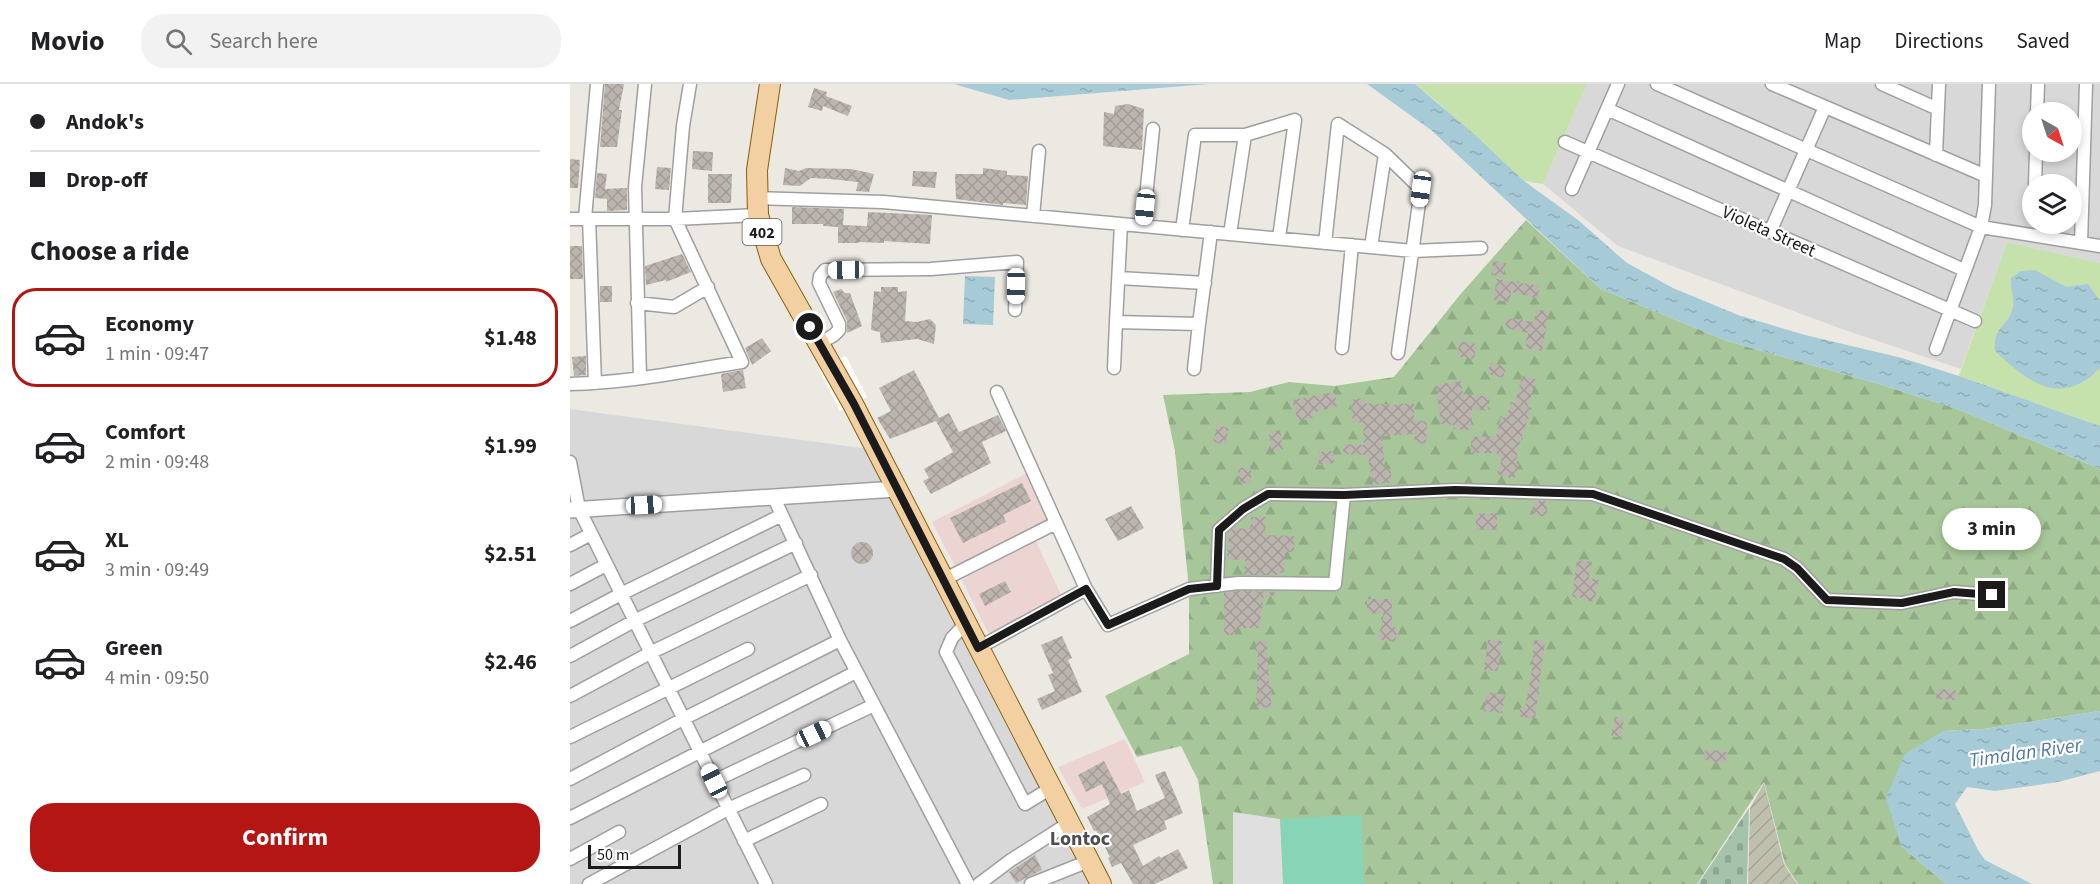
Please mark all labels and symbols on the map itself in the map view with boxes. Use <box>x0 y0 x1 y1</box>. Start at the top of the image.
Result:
north arrow <box>2022 102 2082 162</box>
car <box>1410 170 1432 208</box>
car <box>1134 188 1156 226</box>
street label: Violeta Street <box>1718 200 1820 263</box>
road number: 402 <box>742 219 782 245</box>
car <box>828 261 864 279</box>
car <box>1007 268 1025 304</box>
route start <box>796 313 823 340</box>
car <box>626 495 662 515</box>
callout: 3 min <box>1942 508 2042 550</box>
route end <box>1978 581 2005 608</box>
car <box>794 718 834 750</box>
water label: Timalan River <box>1967 731 2084 775</box>
car <box>698 761 730 801</box>
district label: Lontoc <box>1050 825 1110 853</box>
scale bar <box>588 842 681 870</box>

